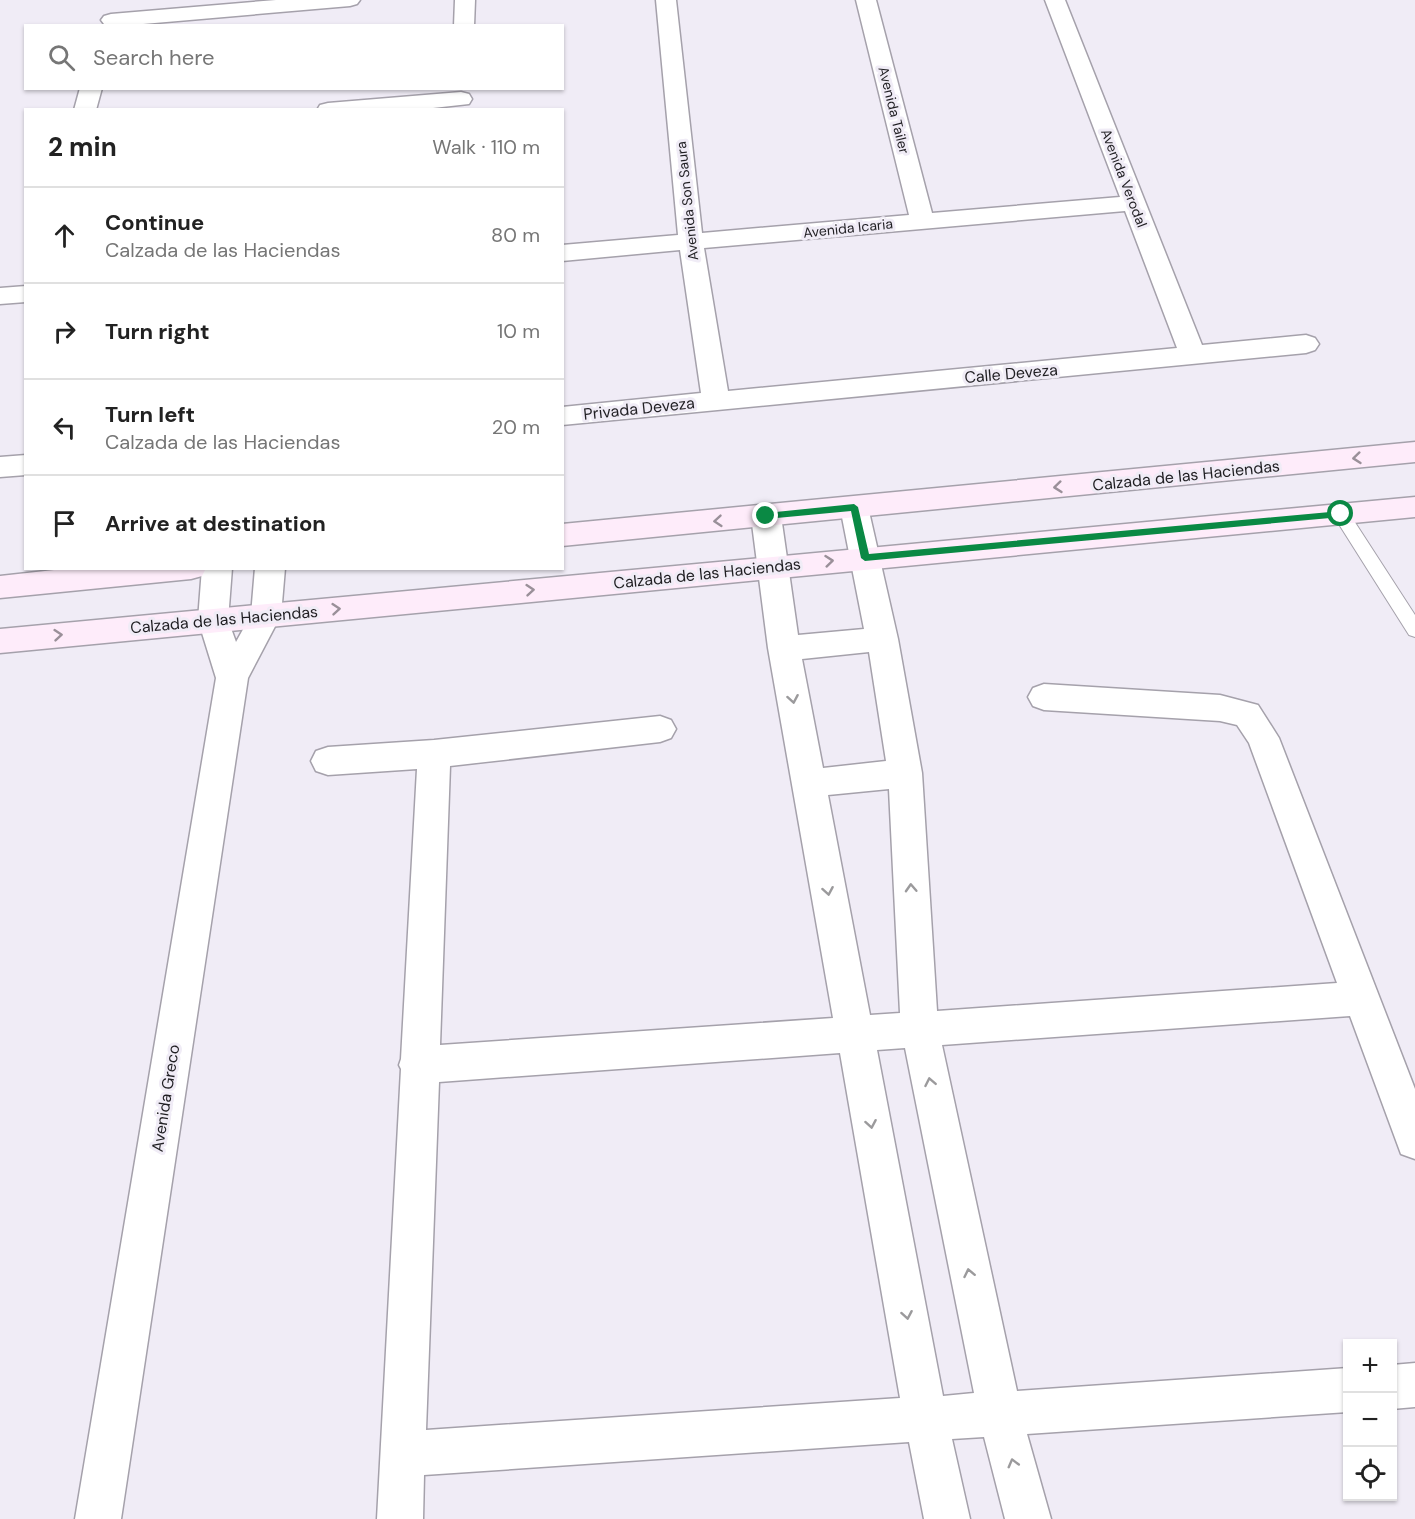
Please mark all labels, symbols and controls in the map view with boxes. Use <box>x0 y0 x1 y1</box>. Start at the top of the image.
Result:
search box <box>24 24 564 90</box>
icon: search <box>45 41 78 74</box>
text: Search here <box>93 43 214 72</box>
street label: Avenida Tailer <box>874 65 914 155</box>
street label: Avenida Verodal <box>1097 126 1151 230</box>
text: 2 min <box>48 130 117 164</box>
text: Walk · 110 m <box>432 134 540 160</box>
street label: Avenida Son Saura <box>672 140 702 262</box>
text: Continue <box>105 208 204 237</box>
street label: Avenida Icaria <box>802 214 894 242</box>
icon: ahead <box>48 219 81 252</box>
text: 80 m <box>491 222 540 248</box>
text: Calzada de las Haciendas <box>105 237 340 263</box>
icon: right <box>48 315 81 348</box>
text: Turn right <box>105 317 210 346</box>
text: 10 m <box>497 318 540 344</box>
street label: Calle Deveza <box>964 359 1059 388</box>
street label: Privada Deveza <box>582 392 696 425</box>
text: Turn left <box>105 400 195 429</box>
icon: left <box>48 411 81 444</box>
text: 20 m <box>492 414 540 440</box>
text: Calzada de las Haciendas <box>105 429 340 455</box>
one-way arrow <box>1352 451 1361 464</box>
street label: Calzada de las Haciendas <box>1091 455 1281 496</box>
one-way arrow <box>1054 480 1063 493</box>
route start <box>1327 500 1353 526</box>
route end <box>752 502 778 528</box>
icon: arrive <box>48 507 81 540</box>
text: Arrive at destination <box>105 509 326 538</box>
one-way arrow <box>713 514 722 527</box>
street label: Calzada de las Haciendas <box>612 553 802 594</box>
one-way arrow <box>824 555 833 568</box>
one-way arrow <box>526 584 535 597</box>
street label: Calzada de las Haciendas <box>129 601 319 638</box>
one-way arrow <box>331 602 340 615</box>
one-way arrow <box>54 629 63 642</box>
one-way arrow <box>786 694 799 704</box>
one-way arrow <box>905 883 918 892</box>
one-way arrow <box>822 886 834 895</box>
street label: Avenida Greco <box>147 1043 184 1153</box>
one-way arrow <box>924 1077 937 1087</box>
one-way arrow <box>864 1118 877 1128</box>
one-way arrow <box>964 1268 977 1278</box>
one-way arrow <box>900 1310 913 1320</box>
map controls <box>1343 1339 1397 1501</box>
button: + <box>1343 1339 1397 1393</box>
button: − <box>1343 1393 1397 1447</box>
button: locate <box>1343 1447 1397 1501</box>
one-way arrow <box>1008 1458 1020 1468</box>

